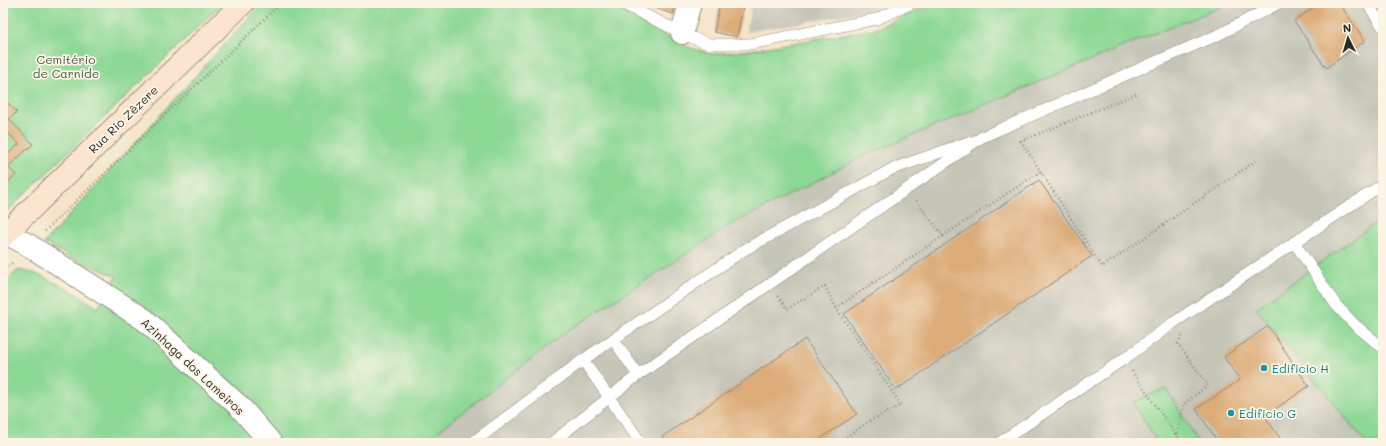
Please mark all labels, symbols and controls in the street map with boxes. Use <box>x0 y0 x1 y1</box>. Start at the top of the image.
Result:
north arrow <box>1328 18 1368 58</box>
text: N <box>1342 20 1352 35</box>
park label: Cemitério de Carnide <box>33 51 99 81</box>
street label: Rua Rio Zêzere <box>85 82 161 156</box>
street label: Azinhaga dos Lameiros <box>138 314 248 418</box>
place label: Edificio H <box>1272 360 1329 376</box>
marker: Edificio H <box>1259 363 1269 373</box>
place label: Edificio G <box>1239 405 1296 421</box>
marker: Edificio G <box>1226 408 1236 418</box>

